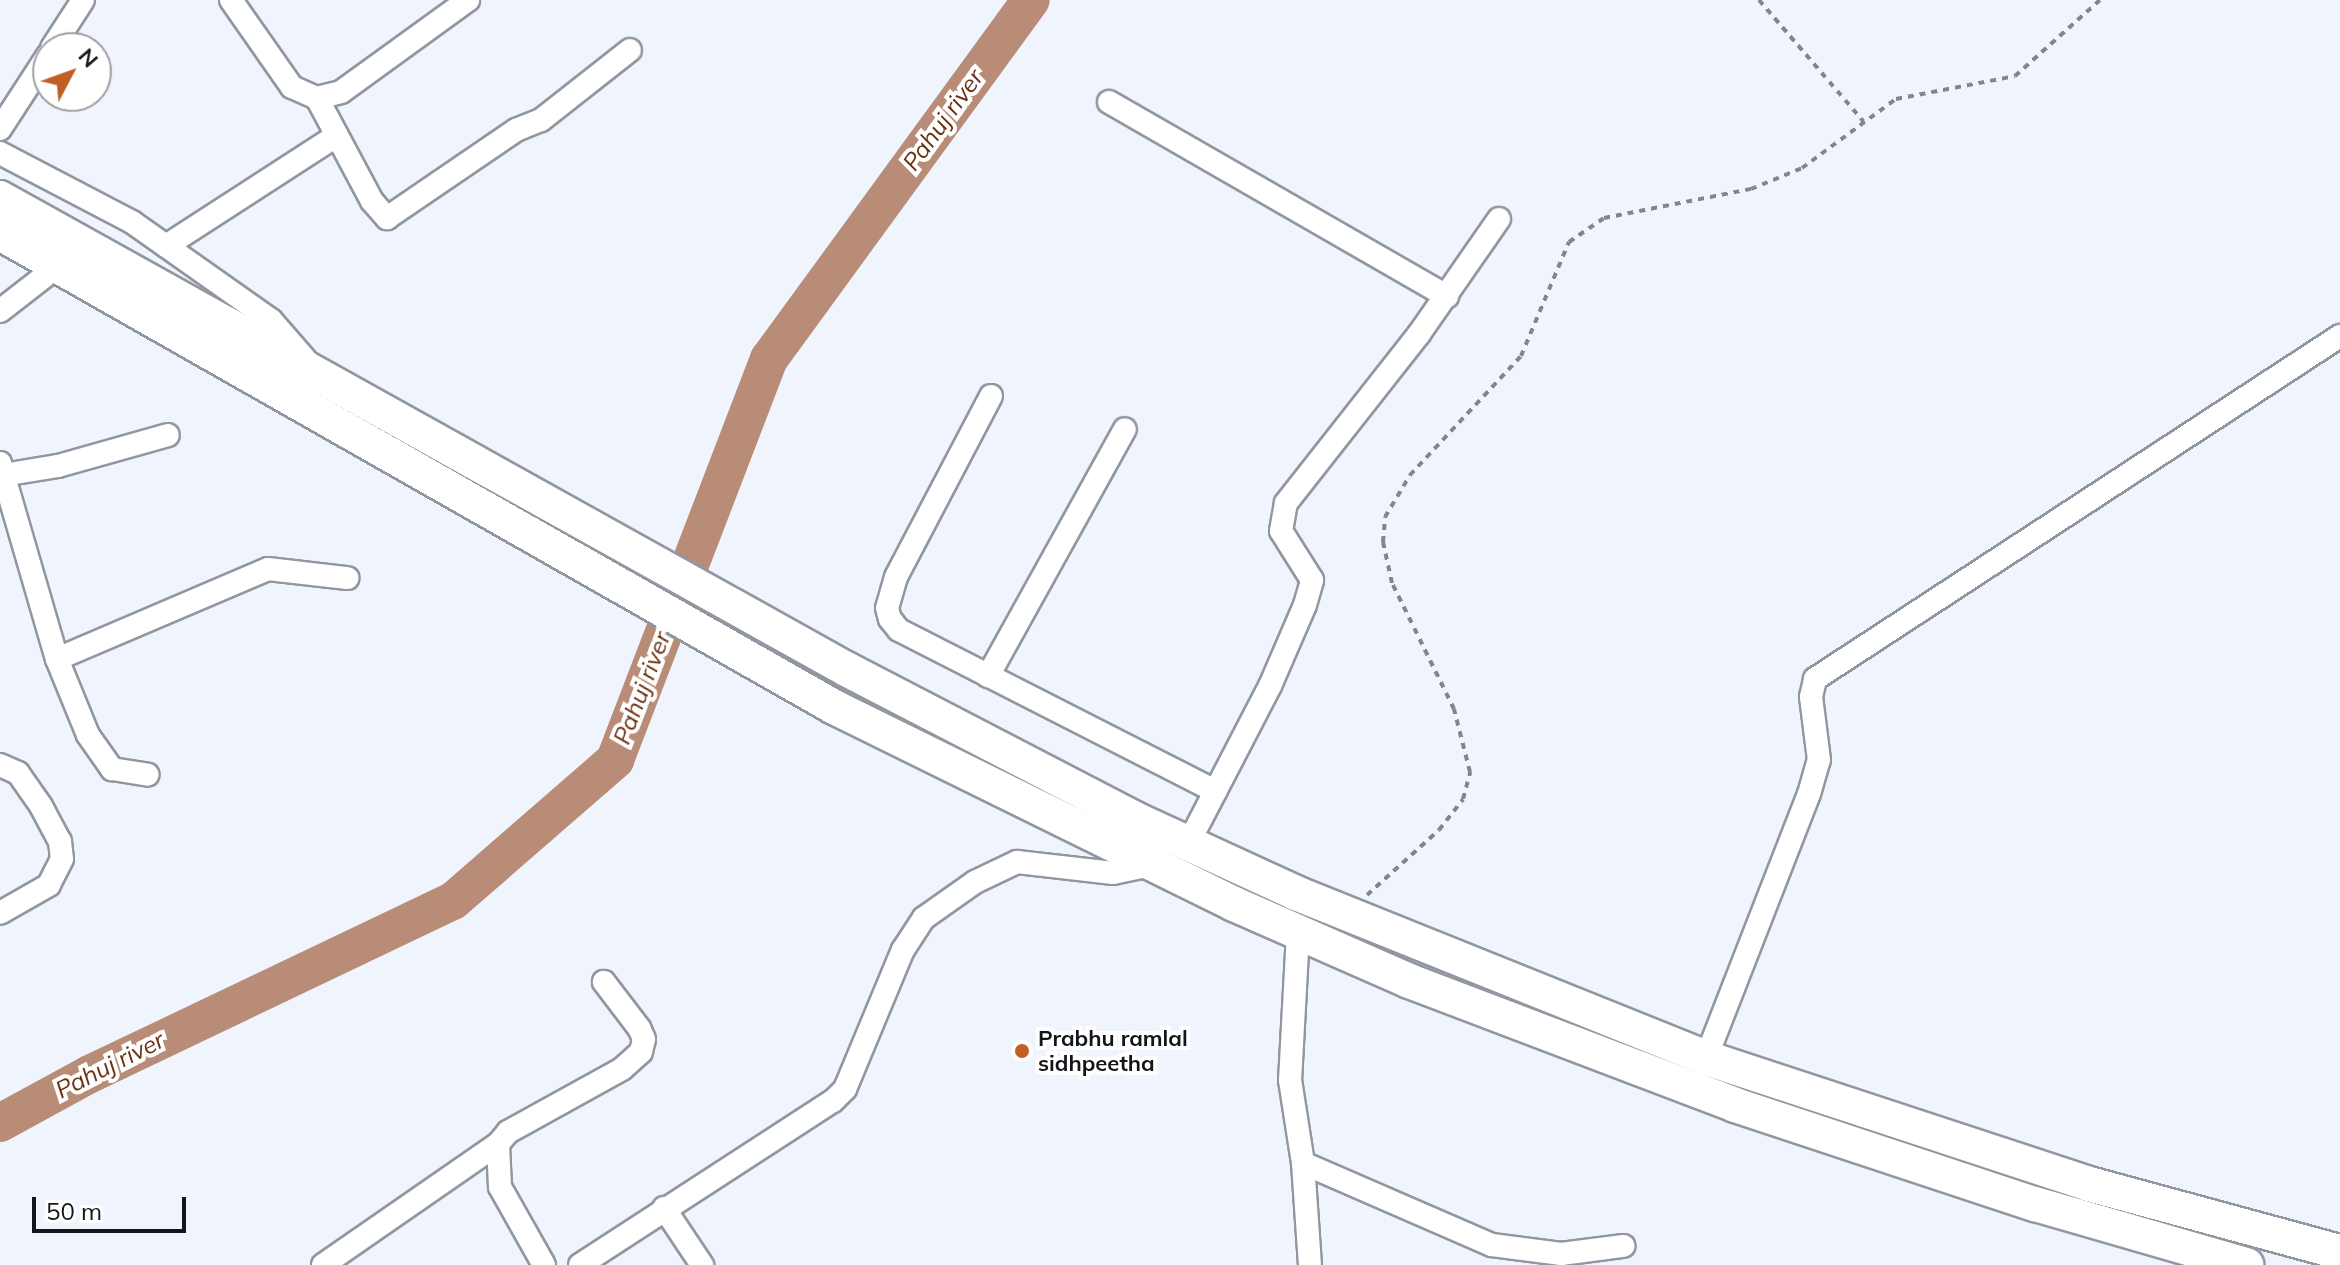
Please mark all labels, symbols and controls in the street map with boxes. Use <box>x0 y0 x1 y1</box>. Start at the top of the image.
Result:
north arrow <box>32 32 112 112</box>
text: N <box>73 42 105 73</box>
water label: Pahuj river <box>897 64 989 176</box>
water label: Pahuj river <box>607 628 677 748</box>
water label: Pahuj river <box>51 1025 169 1105</box>
place label: Prabhu ramlal sidhpeetha <box>1038 1025 1188 1076</box>
marker: Prabhu ramlal sidhpeetha <box>1013 1042 1031 1060</box>
scale bar <box>36 1181 190 1231</box>
text: 50 m <box>46 1196 102 1226</box>

